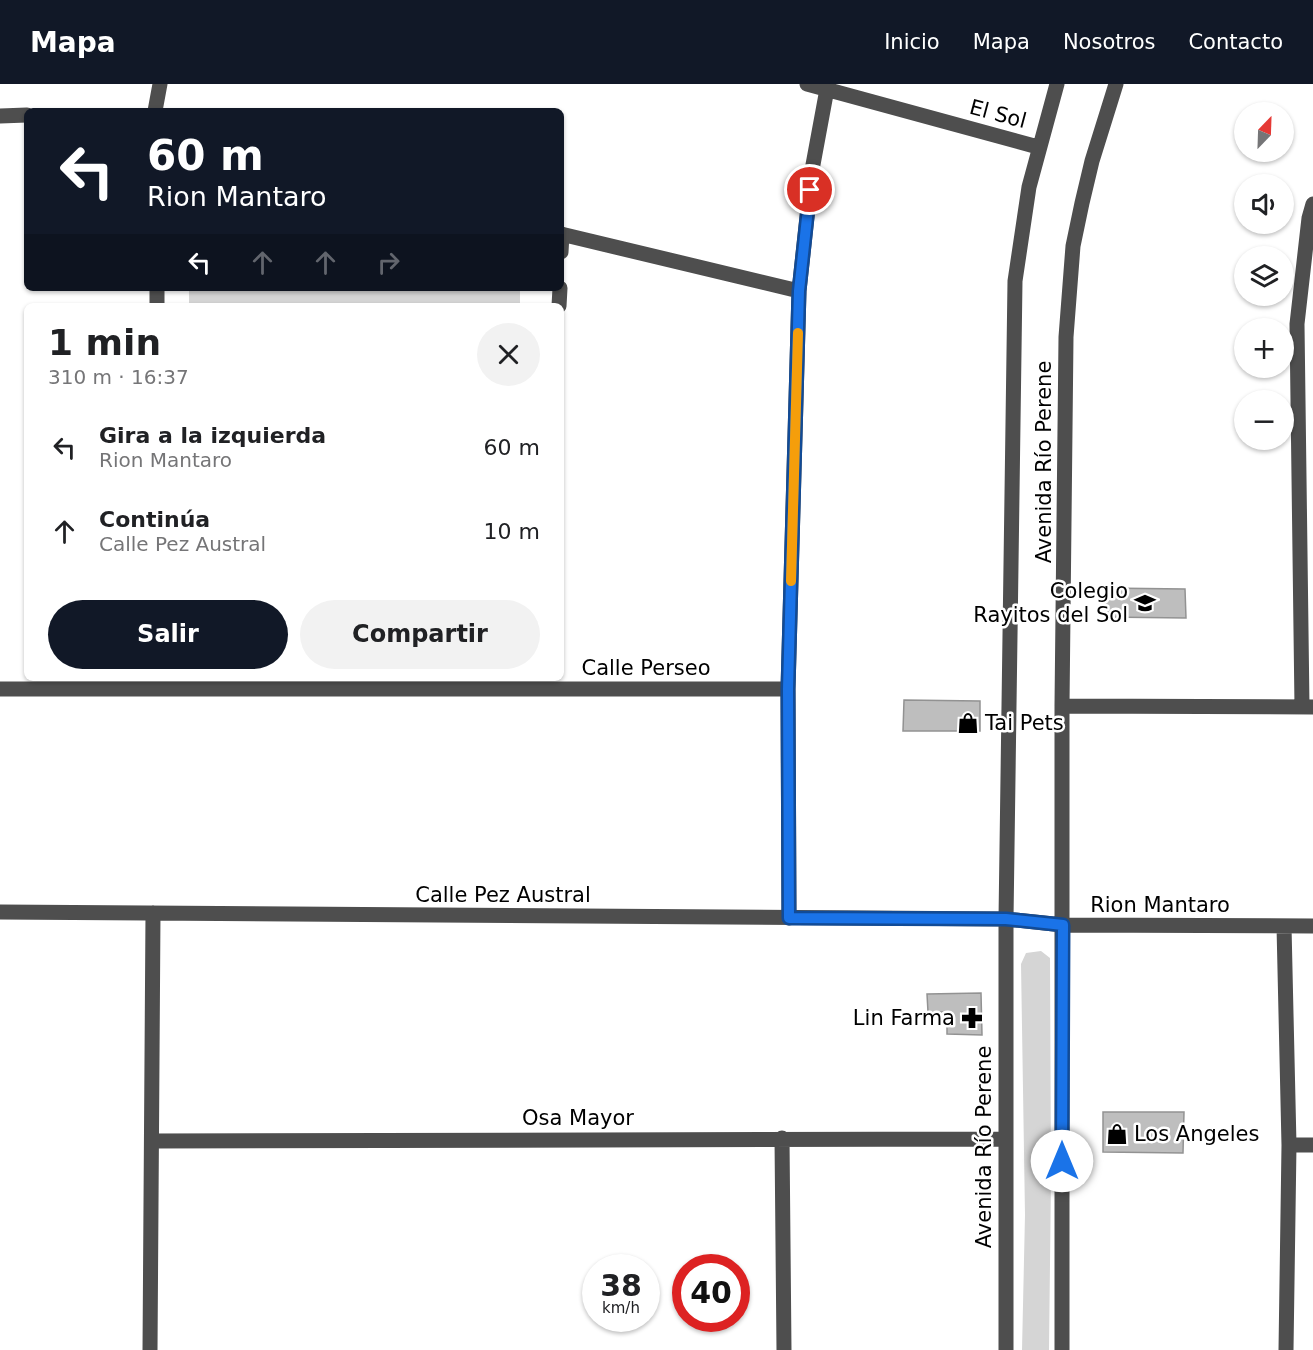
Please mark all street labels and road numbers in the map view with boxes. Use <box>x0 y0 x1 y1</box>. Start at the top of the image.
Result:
street label: El Sol <box>967 95 1029 133</box>
street label: Avenida Río Perene <box>1032 361 1056 563</box>
street label: Calle Perseo <box>582 656 710 680</box>
street label: Calle Pez Austral <box>415 883 591 907</box>
street label: Rion Mantaro <box>1090 893 1230 917</box>
street label: Avenida Río Perene <box>972 1046 996 1248</box>
street label: Osa Mayor <box>522 1106 634 1130</box>

